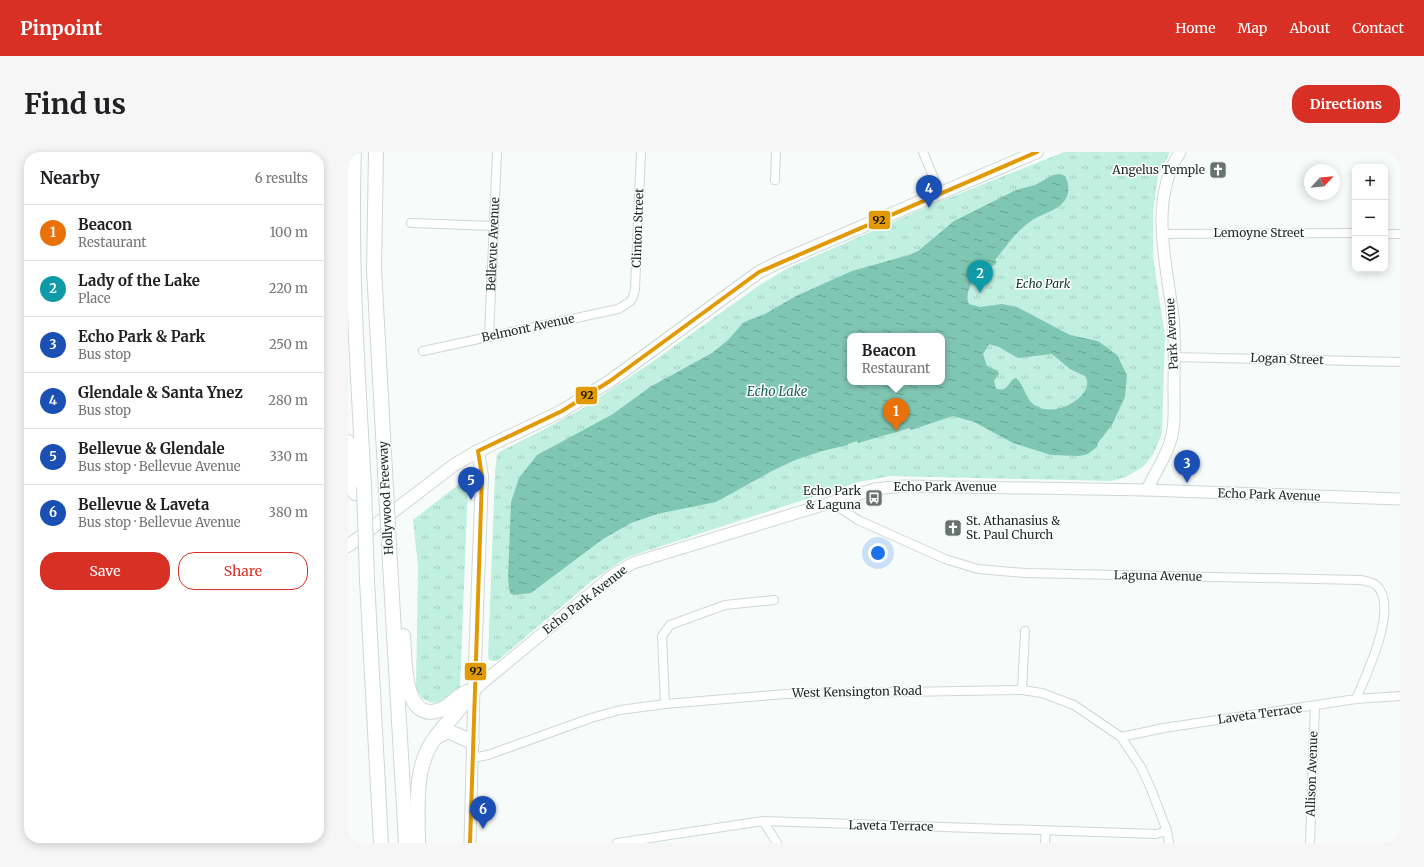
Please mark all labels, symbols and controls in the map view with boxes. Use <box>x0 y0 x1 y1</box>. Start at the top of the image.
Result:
text: Pinpoint <box>20 16 102 40</box>
text: Home <box>1175 19 1216 37</box>
text: Map <box>1238 19 1267 37</box>
text: About <box>1289 19 1330 37</box>
text: Contact <box>1352 19 1404 37</box>
button: Directions <box>1292 85 1400 123</box>
text: Find us <box>24 86 126 122</box>
church icon: Angelus Temple <box>1208 160 1228 180</box>
place label: Angelus Temple <box>1111 162 1205 177</box>
north arrow <box>1304 164 1340 200</box>
map controls <box>1352 164 1388 272</box>
button: + <box>1352 164 1388 200</box>
text: Nearby <box>40 167 100 189</box>
text: 6 results <box>255 170 308 187</box>
pin: 4 <box>916 175 942 208</box>
street label: Clinton Street <box>629 188 646 268</box>
street label: Bellevue Avenue <box>483 197 502 291</box>
button: − <box>1352 200 1388 236</box>
line badge: 92 <box>868 210 891 230</box>
text: 92 <box>873 213 886 227</box>
text: Beacon <box>78 215 132 234</box>
text: 1 <box>50 224 56 241</box>
text: 100 m <box>270 224 308 241</box>
street label: Lemoyne Street <box>1213 225 1305 240</box>
text: Restaurant <box>78 234 146 251</box>
button: layers <box>1352 236 1388 272</box>
pin: 2 <box>967 260 993 293</box>
text: Lady of the Lake <box>78 271 200 290</box>
park label: Echo Park <box>1016 276 1071 291</box>
text: 2 <box>49 280 57 297</box>
text: 220 m <box>269 280 308 297</box>
text: Place <box>78 290 111 307</box>
street label: Park Avenue <box>1162 298 1181 370</box>
street label: Belmont Avenue <box>480 310 576 345</box>
text: Echo Park & Park <box>78 327 205 346</box>
popup <box>847 333 945 385</box>
text: 3 <box>49 336 57 353</box>
text: 250 m <box>269 336 308 353</box>
text: Beacon <box>862 341 916 360</box>
text: Bus stop <box>78 346 131 363</box>
street label: Logan Street <box>1250 350 1324 367</box>
text: Restaurant <box>862 360 930 377</box>
text: Glendale & Santa Ynez <box>78 383 243 402</box>
water label: Echo Lake <box>747 383 808 400</box>
line badge: 92 <box>575 386 598 405</box>
text: 92 <box>581 388 594 402</box>
text: 4 <box>49 392 57 409</box>
text: 280 m <box>268 392 308 409</box>
pin: 1 <box>883 398 909 431</box>
text: Bus stop <box>78 402 131 419</box>
text: Bellevue & Glendale <box>78 439 225 458</box>
street label: Hollywood Freeway <box>375 441 396 555</box>
text: 5 <box>49 448 57 465</box>
text: 330 m <box>269 448 308 465</box>
pin: 3 <box>1174 450 1200 483</box>
text: Bus stop · Bellevue Avenue <box>78 458 241 475</box>
pin: 5 <box>458 467 484 500</box>
street label: Echo Park Avenue <box>894 479 996 494</box>
place label: Echo Park & Laguna <box>803 483 862 512</box>
street label: Echo Park Avenue <box>1217 485 1321 504</box>
bus stop icon: Echo Park & Laguna <box>864 488 884 508</box>
text: Bellevue & Laveta <box>78 495 209 514</box>
text: 6 <box>49 504 57 521</box>
text: 380 m <box>269 504 308 521</box>
place label: St. Athanasius & St. Paul Church <box>966 513 1060 542</box>
text: Bus stop · Bellevue Avenue <box>78 514 241 531</box>
church icon: St. Athanasius & St. Paul Church <box>943 518 963 538</box>
your location <box>868 543 888 563</box>
button: Save <box>40 552 170 590</box>
button: Share <box>178 552 308 590</box>
street label: Echo Park Avenue <box>540 562 630 637</box>
street label: Laguna Avenue <box>1114 567 1202 584</box>
line badge: 92 <box>464 662 487 681</box>
text: 92 <box>470 664 483 678</box>
street label: West Kensington Road <box>791 683 922 700</box>
street label: Laveta Terrace <box>1217 700 1303 727</box>
street label: Allison Avenue <box>1302 731 1320 818</box>
pin: 6 <box>470 796 496 829</box>
street label: Laveta Terrace <box>848 817 934 834</box>

